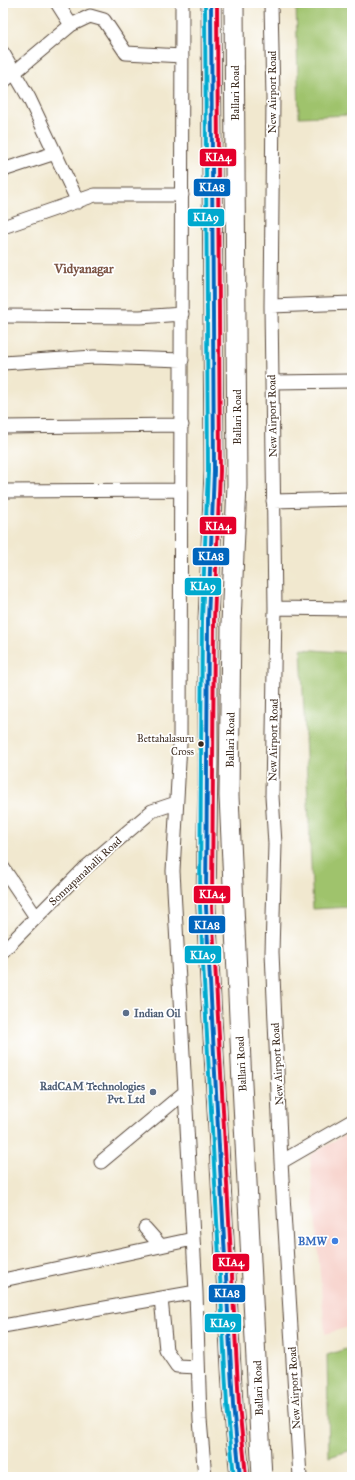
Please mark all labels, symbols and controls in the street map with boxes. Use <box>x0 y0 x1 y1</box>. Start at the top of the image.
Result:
street label: New Airport Road <box>266 50 279 133</box>
street label: Ballari Road <box>229 65 242 121</box>
line badge: KIA4 <box>199 148 237 167</box>
text: KIA4 <box>205 151 232 165</box>
line badge: KIA8 <box>193 178 231 197</box>
text: KIA8 <box>199 181 225 194</box>
line badge: KIA9 <box>187 208 225 227</box>
text: KIA9 <box>193 211 219 225</box>
district label: Vidyanagar <box>53 261 115 277</box>
street label: New Airport Road <box>265 374 280 457</box>
street label: Ballari Road <box>231 389 244 445</box>
line badge: KIA4 <box>199 516 237 535</box>
text: KIA4 <box>205 520 232 534</box>
line badge: KIA8 <box>192 547 230 566</box>
text: KIA8 <box>198 550 224 563</box>
line badge: KIA9 <box>184 577 222 596</box>
text: KIA9 <box>190 580 216 594</box>
street label: New Airport Road <box>266 698 281 782</box>
street label: Ballari Road <box>224 712 237 768</box>
place label: Bettahalasuru Cross <box>137 733 195 758</box>
marker: Bettahalasuru Cross <box>196 739 206 749</box>
street label: Sonnapanahalli Road <box>46 834 125 908</box>
line badge: KIA4 <box>193 885 231 904</box>
text: KIA4 <box>199 888 226 902</box>
line badge: KIA8 <box>188 915 226 934</box>
text: KIA8 <box>194 919 220 932</box>
line badge: KIA9 <box>184 945 222 964</box>
text: KIA9 <box>190 949 216 963</box>
place label: Indian Oil <box>134 1007 182 1020</box>
marker: Indian Oil <box>121 1008 131 1018</box>
street label: New Airport Road <box>269 1022 286 1106</box>
street label: Ballari Road <box>234 1035 249 1092</box>
place label: RadCAM Technologies Pvt. Ltd <box>40 1080 145 1106</box>
marker: RadCAM Technologies Pvt. Ltd <box>148 1087 158 1097</box>
place label: BMW <box>298 1235 328 1248</box>
marker: BMW <box>330 1236 340 1246</box>
line badge: KIA4 <box>212 1253 250 1272</box>
text: KIA4 <box>218 1256 245 1270</box>
line badge: KIA8 <box>208 1284 246 1303</box>
text: KIA8 <box>214 1287 240 1300</box>
line badge: KIA9 <box>204 1313 242 1333</box>
text: KIA9 <box>210 1317 236 1331</box>
street label: New Airport Road <box>286 1346 303 1430</box>
street label: Ballari Road <box>251 1360 266 1416</box>

